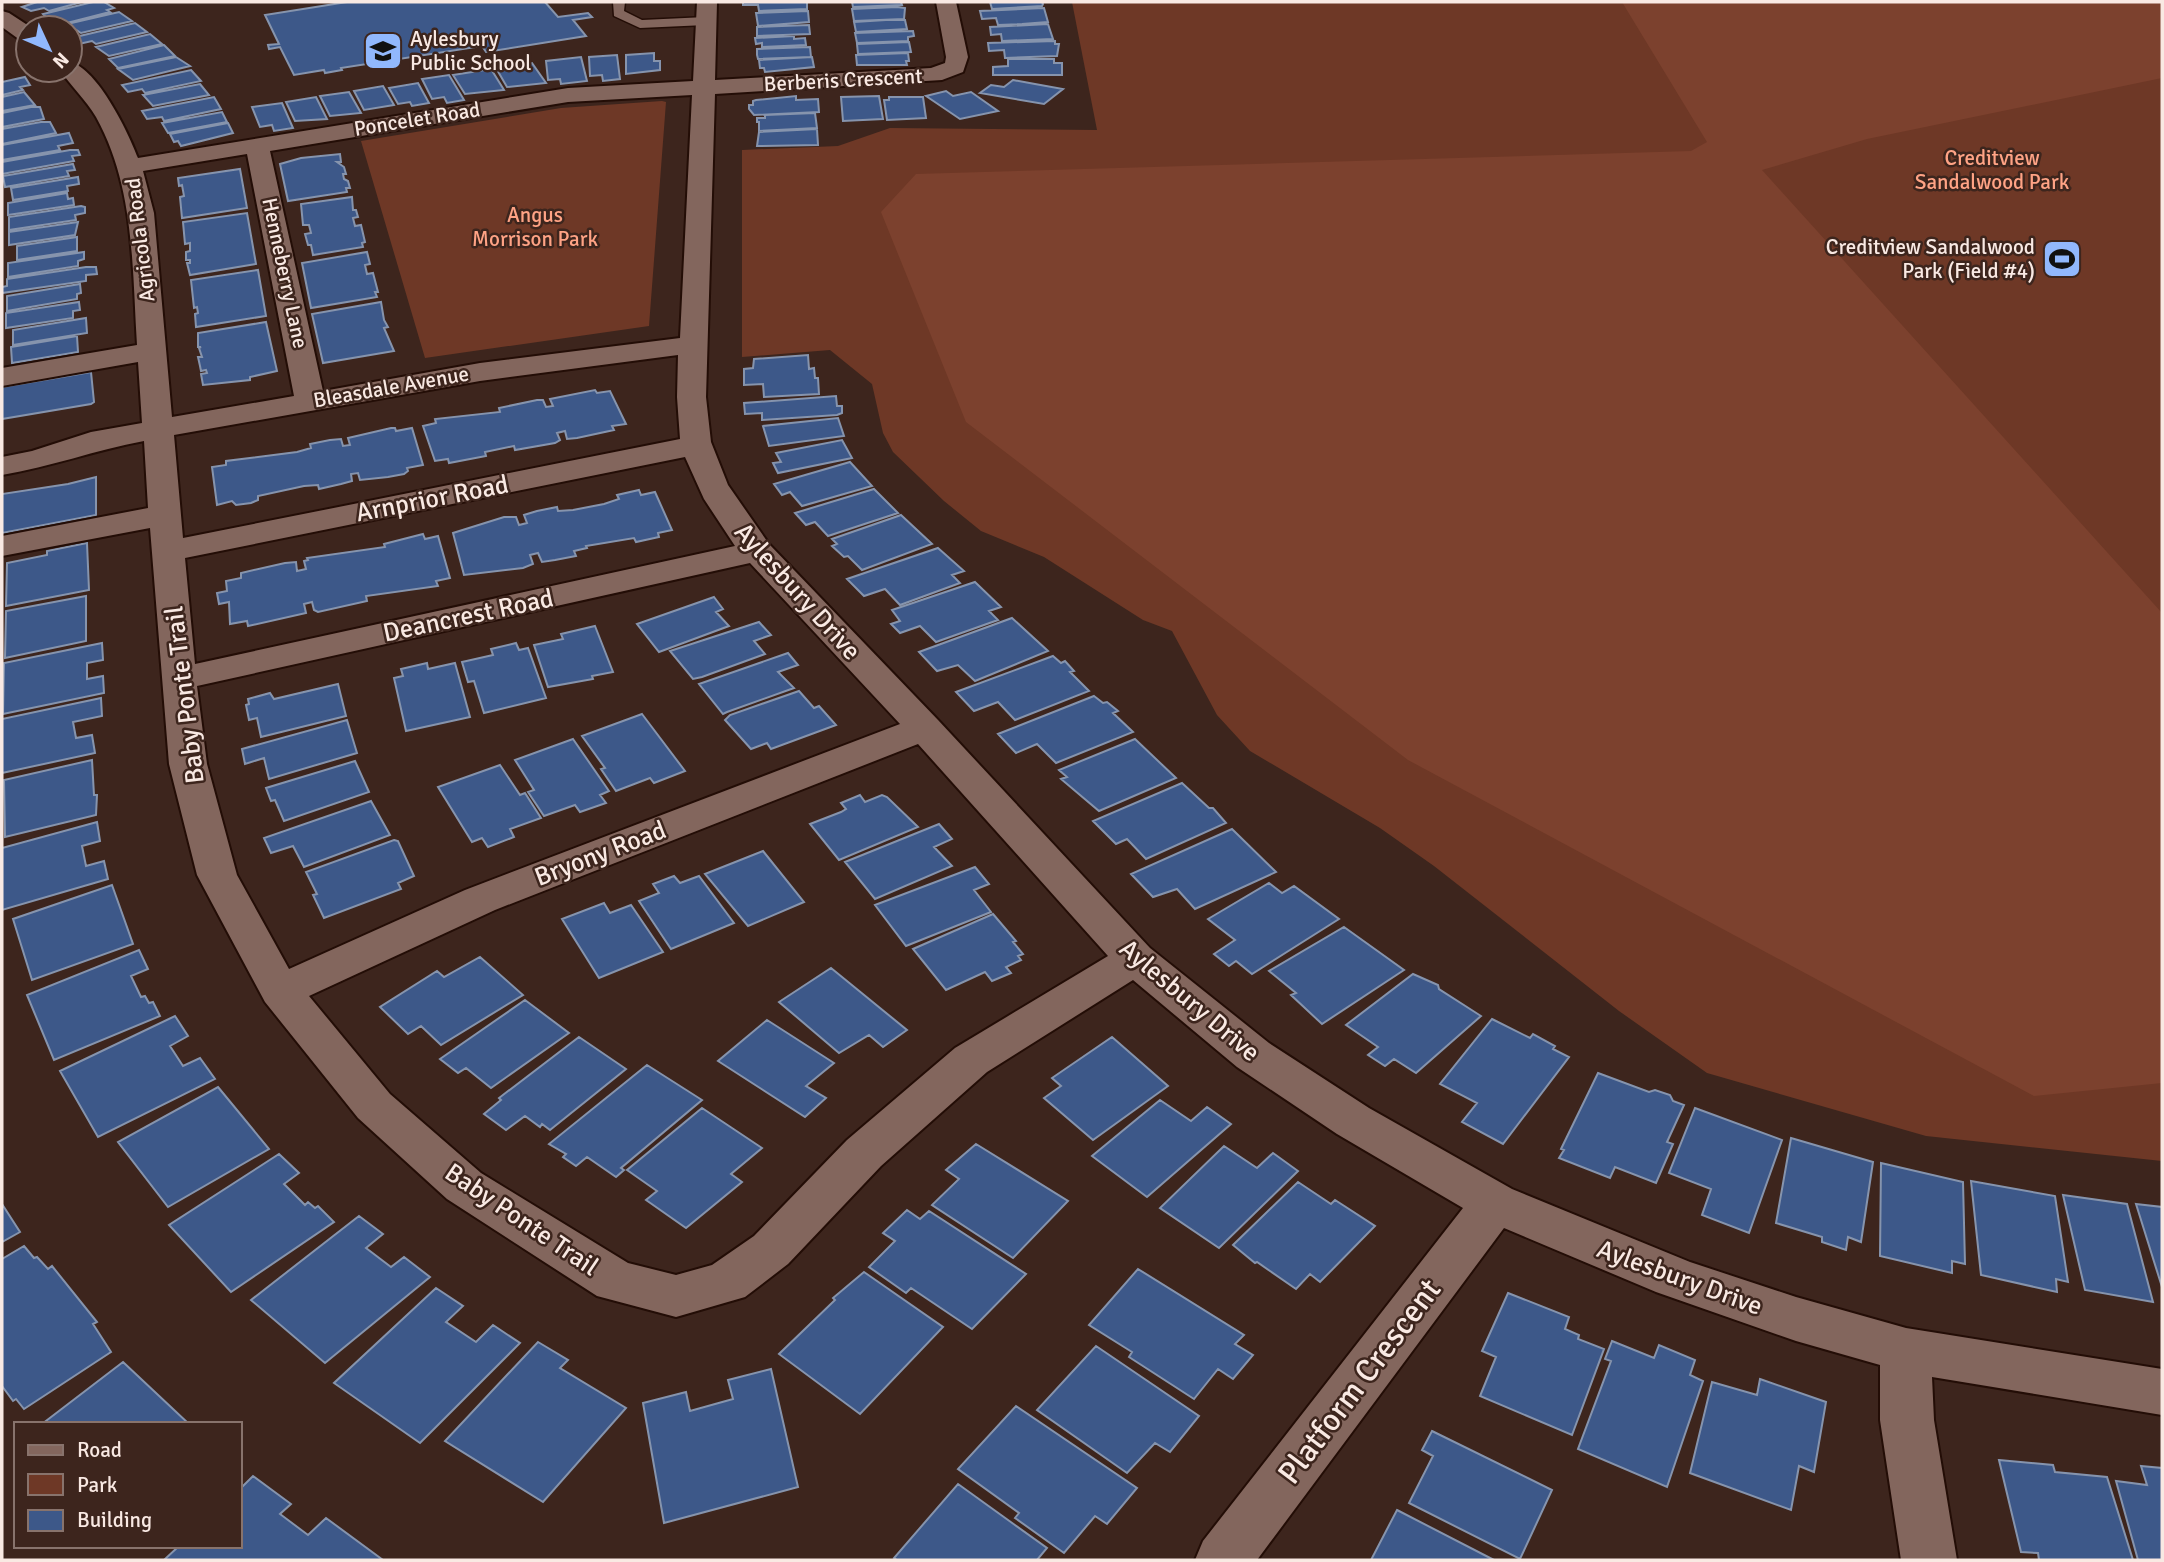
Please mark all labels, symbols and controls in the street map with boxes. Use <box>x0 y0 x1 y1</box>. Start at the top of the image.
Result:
north arrow <box>14 14 84 84</box>
place label: Aylesbury Public School <box>410 26 531 76</box>
school or university icon: Aylesbury Public School <box>362 30 404 72</box>
text: N <box>47 47 74 73</box>
street label: Berberis Crescent <box>763 63 923 97</box>
street label: Poncelet Road <box>352 96 482 142</box>
park label: Creditview Sandalwood Park <box>1915 145 2070 195</box>
street label: Agricola Road <box>119 177 161 303</box>
street label: Henneberry Lane <box>256 195 314 351</box>
park label: Angus Morrison Park <box>472 202 598 252</box>
place label: Creditview Sandalwood Park (Field #4) <box>1826 234 2035 284</box>
sports icon: Creditview Sandalwood Park (Field #4) <box>2041 238 2083 280</box>
street label: Bleasdale Avenue <box>311 361 471 413</box>
street label: Arnprior Road <box>353 468 511 529</box>
street label: Aylesbury Drive <box>727 516 867 667</box>
street label: Deancrest Road <box>380 582 556 650</box>
street label: Baby Ponte Trail <box>158 604 212 785</box>
street label: Bryony Road <box>530 814 671 894</box>
street label: Aylesbury Drive <box>1113 933 1266 1069</box>
street label: Baby Ponte Trail <box>438 1157 604 1283</box>
street label: Aylesbury Drive <box>1593 1233 1767 1323</box>
street label: Platform Crescent <box>1270 1271 1449 1492</box>
legend <box>14 1422 242 1548</box>
text: Road <box>77 1437 122 1463</box>
text: Park <box>77 1472 118 1498</box>
text: Building <box>77 1507 152 1533</box>

